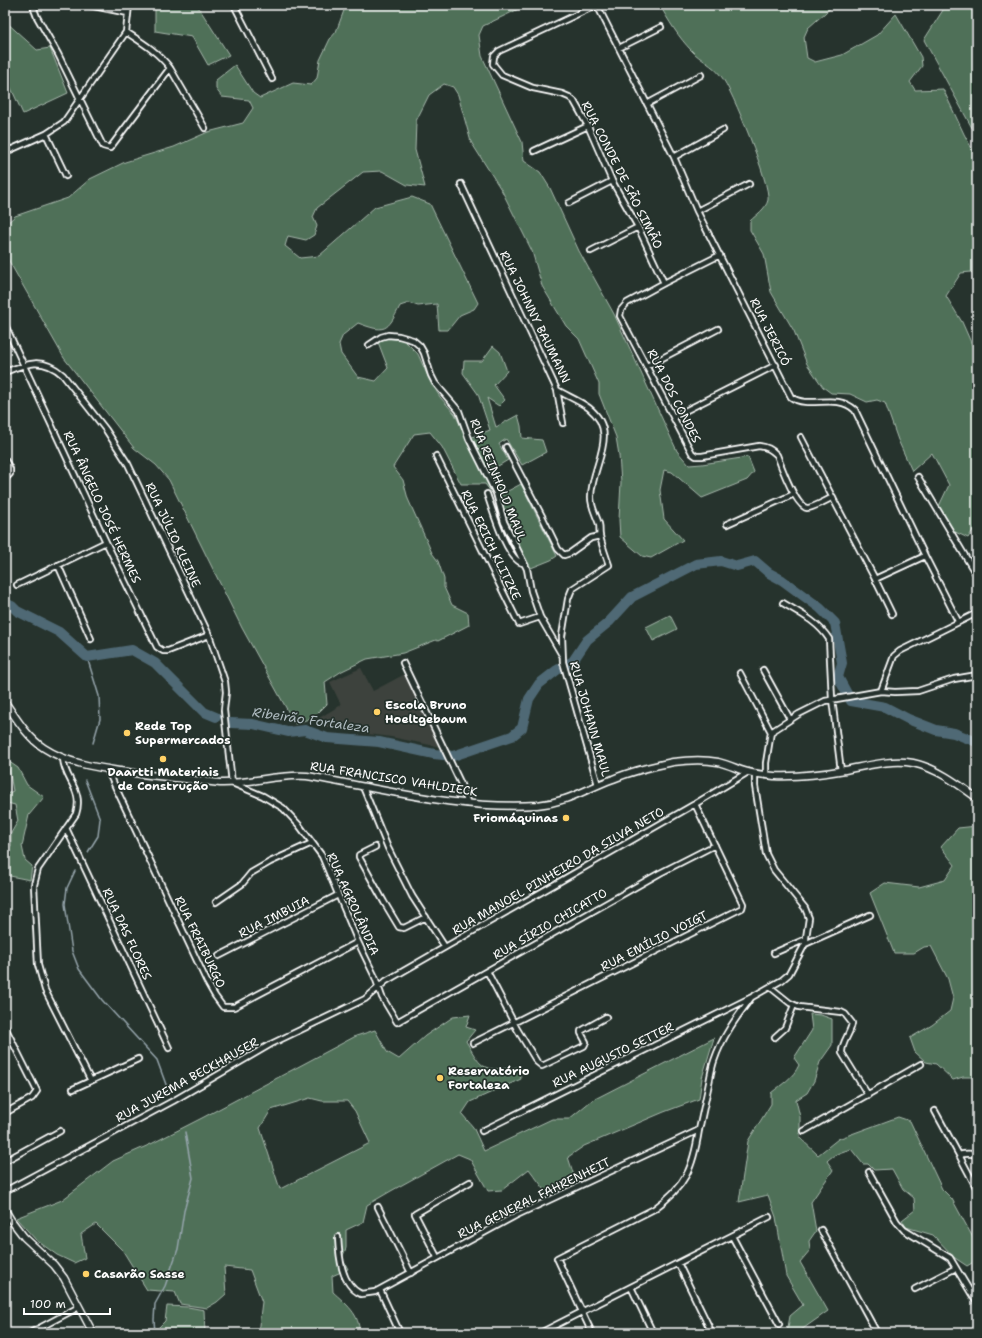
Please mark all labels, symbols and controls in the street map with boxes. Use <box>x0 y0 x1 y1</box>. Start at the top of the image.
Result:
street label: RUA CONDE DE SÃO SIMÃO <box>578 99 666 251</box>
street label: RUA JOHNNY BAUMANN <box>496 248 574 386</box>
street label: RUA JERICÓ <box>746 295 794 369</box>
street label: RUA DOS CONDES <box>643 346 705 446</box>
street label: RUA REINHOLD MAUL <box>466 416 530 544</box>
street label: RUA ÂNGELO JOSÉ HERMES <box>60 428 144 586</box>
street label: RUA JÚLIO KLEINE <box>142 480 204 590</box>
street label: RUA ERICH KLITZKE <box>457 487 525 603</box>
street label: RUA JOHANN MAUL <box>566 659 614 779</box>
place label: Escola Bruno Hoeltgebaum <box>385 697 467 727</box>
water label: Ribeirão Fortaleza <box>251 703 371 737</box>
marker: Escola Bruno Hoeltgebaum <box>372 707 382 717</box>
place label: Rede Top Supermercados <box>135 718 231 748</box>
marker: Rede Top Supermercados <box>122 728 132 738</box>
marker: Daartti Materiais de Construção <box>158 754 168 764</box>
street label: RUA FRANCISCO VAHLDIECK <box>309 758 479 800</box>
place label: Daartti Materiais de Construção <box>107 764 219 794</box>
street label: RUA MANOEL PINHEIRO DA SILVA NETO <box>449 804 667 938</box>
place label: Friomáquinas <box>473 810 558 826</box>
marker: Friomáquinas <box>561 813 571 823</box>
street label: RUA AGROLÂNDIA <box>323 850 383 958</box>
street label: RUA SÍRIO CHICATTO <box>490 885 610 963</box>
street label: RUA DAS FLORES <box>99 886 155 983</box>
street label: RUA IMBUIA <box>236 892 312 942</box>
street label: RUA FRAIBURGO <box>171 894 229 990</box>
street label: RUA EMÍLIO VOIGT <box>598 907 711 975</box>
street label: RUA AUGUSTO SETTER <box>550 1019 676 1091</box>
street label: RUA JUREMA BECKHAUSER <box>113 1034 261 1126</box>
place label: Reservatório Fortaleza <box>448 1063 530 1093</box>
marker: Reservatório Fortaleza <box>435 1073 445 1083</box>
street label: RUA GENERAL FAHRENHEIT <box>455 1154 614 1242</box>
place label: Casarão Sasse <box>94 1266 185 1282</box>
marker: Casarão Sasse <box>81 1269 91 1279</box>
scale bar <box>24 1290 110 1316</box>
text: 100 m <box>30 1296 66 1312</box>

